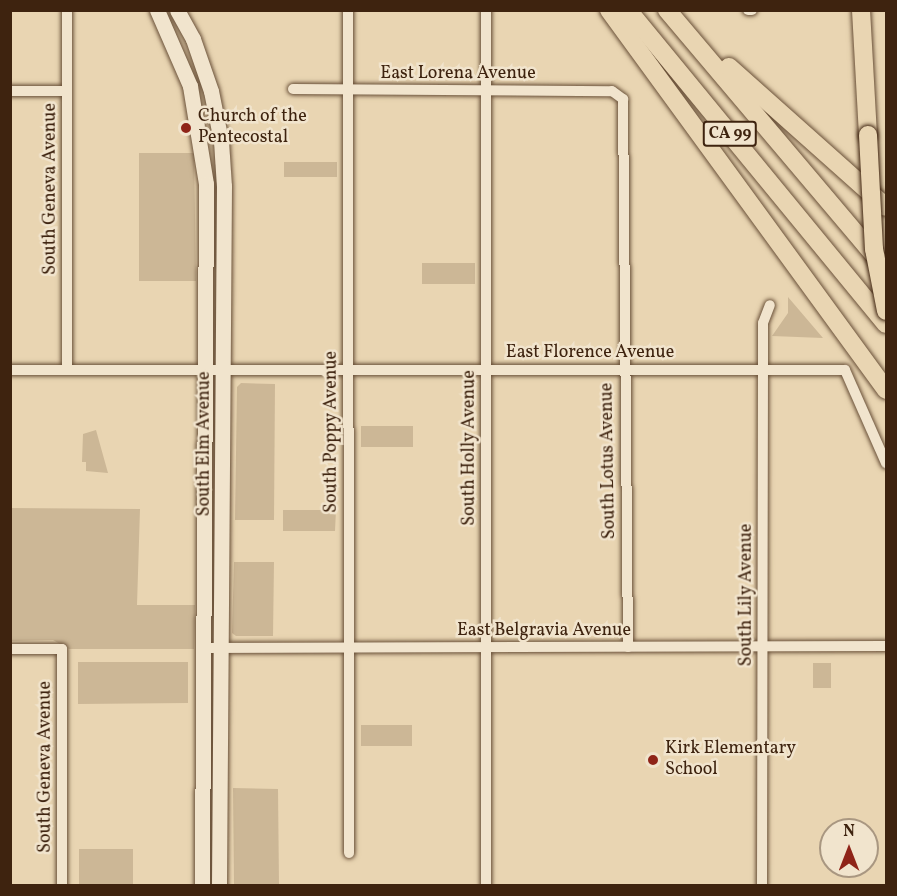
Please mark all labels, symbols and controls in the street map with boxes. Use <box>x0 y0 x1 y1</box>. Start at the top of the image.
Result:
street label: East Lorena Avenue <box>380 63 536 85</box>
street label: South Geneva Avenue <box>40 103 62 275</box>
place label: Church of the Pentecostal <box>198 107 305 150</box>
marker: Church of the Pentecostal <box>179 121 193 135</box>
road number: CA 99 <box>702 121 758 147</box>
street label: East Florence Avenue <box>506 342 674 364</box>
street label: South Poppy Avenue <box>321 351 343 513</box>
street label: South Holly Avenue <box>459 370 481 526</box>
street label: South Elm Avenue <box>194 372 216 516</box>
street label: South Lotus Avenue <box>597 383 621 539</box>
street label: South Lily Avenue <box>736 523 758 667</box>
street label: East Belgravia Avenue <box>457 620 631 642</box>
street label: South Geneva Avenue <box>35 681 57 853</box>
place label: Kirk Elementary School <box>665 739 796 782</box>
marker: Kirk Elementary School <box>646 753 660 767</box>
north arrow <box>819 818 879 878</box>
text: N <box>843 821 855 843</box>

